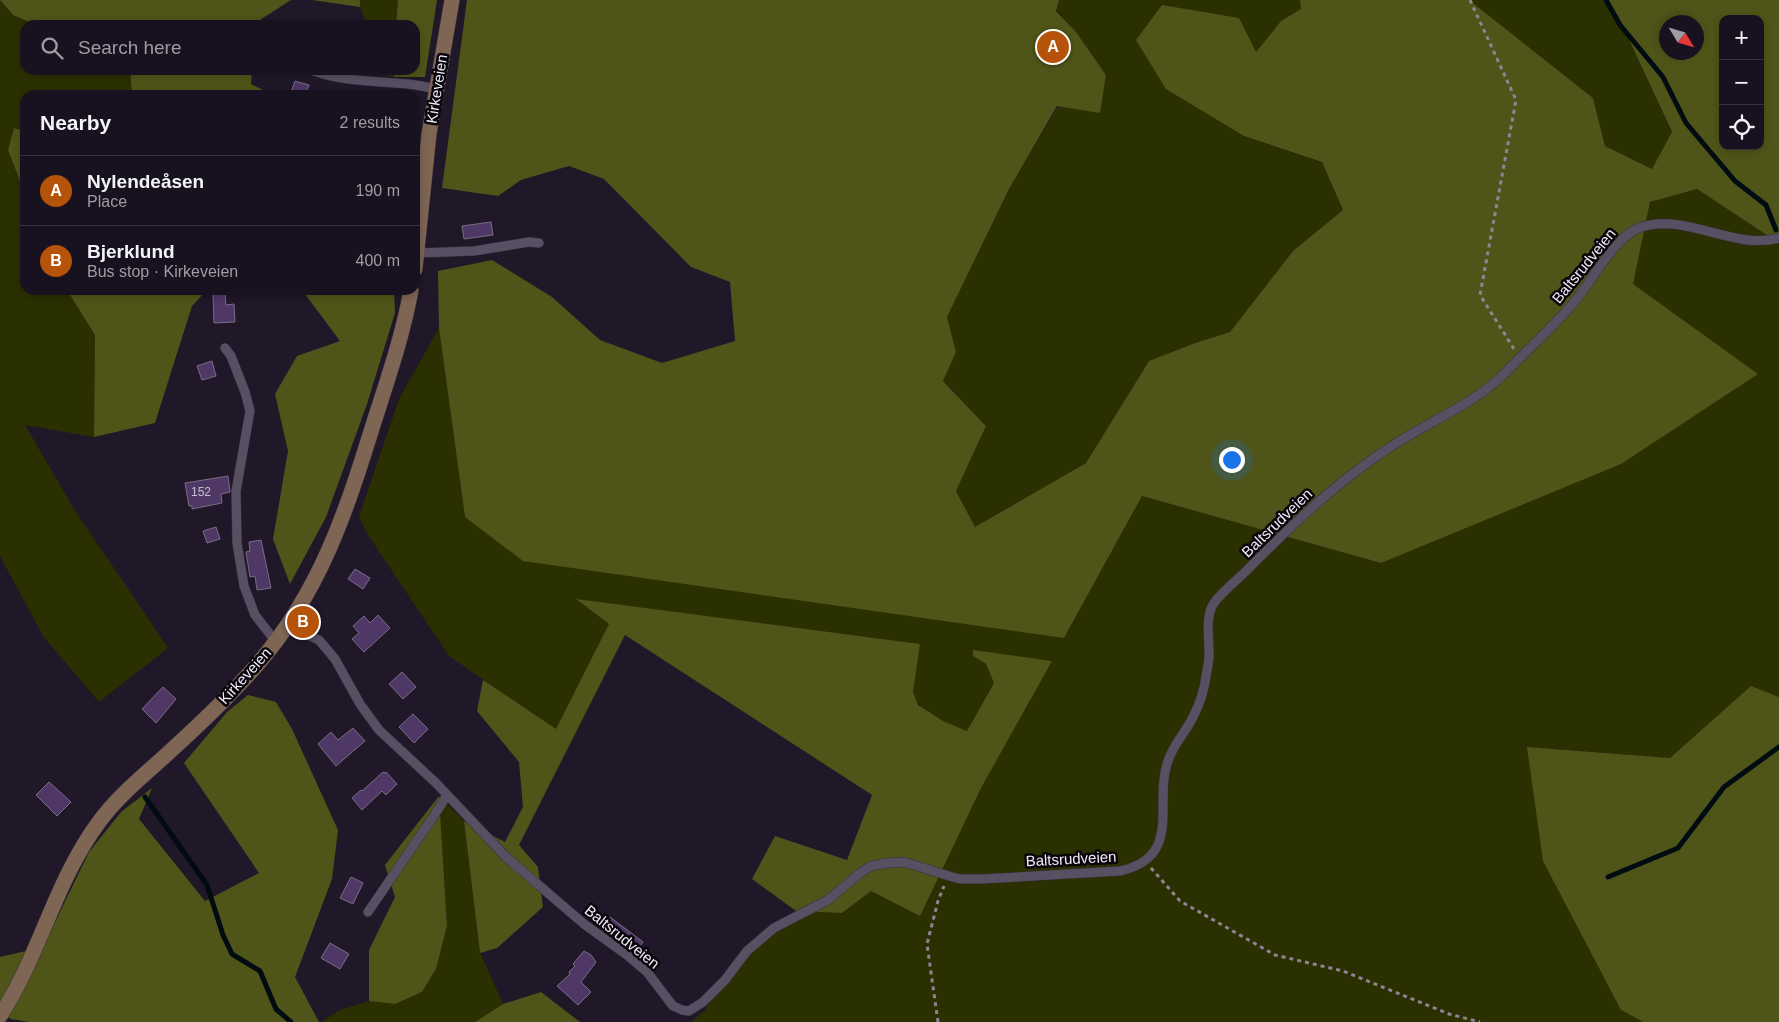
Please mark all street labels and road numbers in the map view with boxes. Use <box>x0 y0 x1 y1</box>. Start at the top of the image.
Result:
street label: Kirkeveien <box>423 53 450 125</box>
street label: Baltsrudveien <box>1548 225 1619 306</box>
street label: Baltsrudveien <box>1238 485 1315 560</box>
street label: Kirkeveien <box>215 644 274 707</box>
street label: Baltsrudveien <box>1025 848 1117 869</box>
street label: Baltsrudveien <box>582 901 663 972</box>

